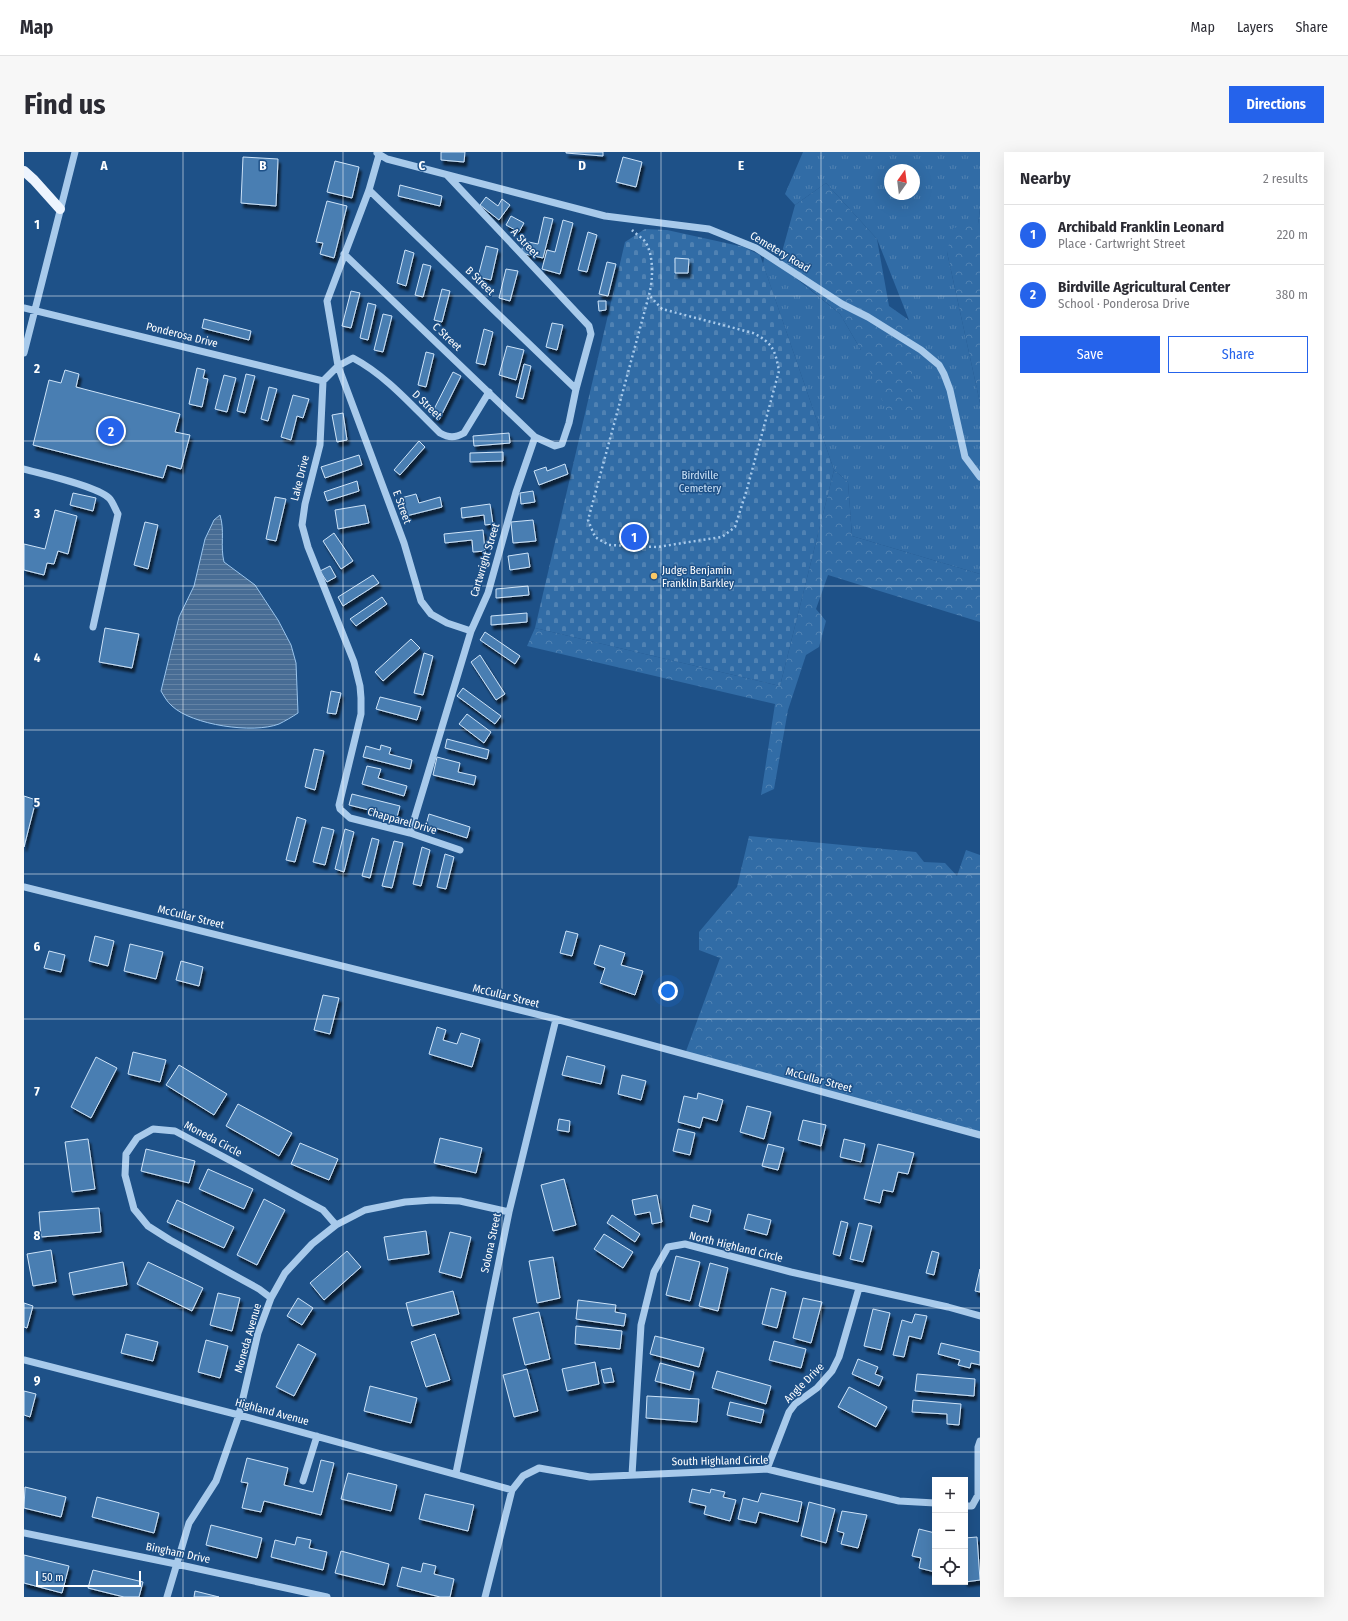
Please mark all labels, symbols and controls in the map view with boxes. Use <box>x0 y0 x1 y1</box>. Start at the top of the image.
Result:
text: Map <box>20 16 53 39</box>
text: Map <box>1191 19 1215 36</box>
text: Layers <box>1237 19 1273 36</box>
text: Share <box>1295 19 1328 36</box>
button: Directions <box>1229 86 1324 123</box>
text: Find us <box>24 88 106 121</box>
text: A <box>99 158 108 173</box>
text: B <box>259 158 267 173</box>
text: C <box>419 158 426 173</box>
text: D <box>578 158 586 173</box>
text: E <box>738 158 744 173</box>
north arrow <box>884 164 920 200</box>
text: Nearby <box>1020 168 1071 189</box>
text: 2 results <box>1263 171 1308 186</box>
text: 1 <box>34 217 40 232</box>
text: Archibald Franklin Leonard <box>1058 218 1224 236</box>
street label: A Street <box>508 226 542 261</box>
text: 1 <box>1030 227 1036 242</box>
text: 220 m <box>1277 227 1308 242</box>
street label: Cemetery Road <box>748 229 812 275</box>
text: Place · Cartwright Street <box>1058 236 1185 251</box>
street label: B Street <box>463 264 498 298</box>
text: Birdville Agricultural Center <box>1058 278 1230 296</box>
text: 2 <box>1030 287 1036 302</box>
text: 380 m <box>1276 287 1308 302</box>
text: School · Ponderosa Drive <box>1058 296 1190 311</box>
street label: Ponderosa Drive <box>145 320 219 350</box>
street label: C Street <box>430 320 465 354</box>
button: Save <box>1020 336 1160 373</box>
button: Share <box>1168 336 1308 373</box>
text: 2 <box>33 361 40 376</box>
street label: D Street <box>410 388 445 422</box>
pin: 2 <box>98 416 124 446</box>
street label: Lake Drive <box>288 454 312 502</box>
park label: Birdville Cemetery <box>679 469 721 495</box>
street label: E Street <box>390 488 414 526</box>
text: 3 <box>33 506 40 521</box>
street label: Cartwright Street <box>468 521 502 598</box>
pin: 1 <box>621 522 647 552</box>
place label: Judge Benjamin Franklin Barkley <box>662 564 734 590</box>
marker: Judge Benjamin Franklin Barkley <box>649 571 659 581</box>
text: 4 <box>34 650 41 665</box>
text: 5 <box>34 795 40 810</box>
street label: Chapparel Drive <box>366 805 438 837</box>
street label: McCullar Street <box>156 902 226 932</box>
text: 6 <box>34 939 41 954</box>
street label: McCullar Street <box>471 981 541 1011</box>
your location <box>658 981 678 1001</box>
street label: McCullar Street <box>784 1065 854 1095</box>
text: 7 <box>34 1084 40 1099</box>
street label: Moneda Circle <box>182 1118 244 1160</box>
street label: Solona Street <box>478 1212 504 1274</box>
text: 8 <box>34 1228 41 1243</box>
street label: North Highland Circle <box>688 1229 784 1265</box>
street label: Moneda Avenue <box>232 1302 264 1374</box>
street label: Angle Drive <box>781 1360 827 1406</box>
text: 9 <box>34 1373 41 1388</box>
street label: Highland Avenue <box>234 1396 310 1428</box>
street label: South Highland Circle <box>672 1454 768 1468</box>
map controls <box>932 1477 968 1585</box>
button: + <box>932 1477 968 1513</box>
button: − <box>932 1513 968 1549</box>
street label: Bingham Drive <box>145 1540 211 1566</box>
button: locate <box>932 1549 968 1585</box>
scale bar <box>36 1569 141 1588</box>
text: 50 m <box>42 1571 64 1584</box>

